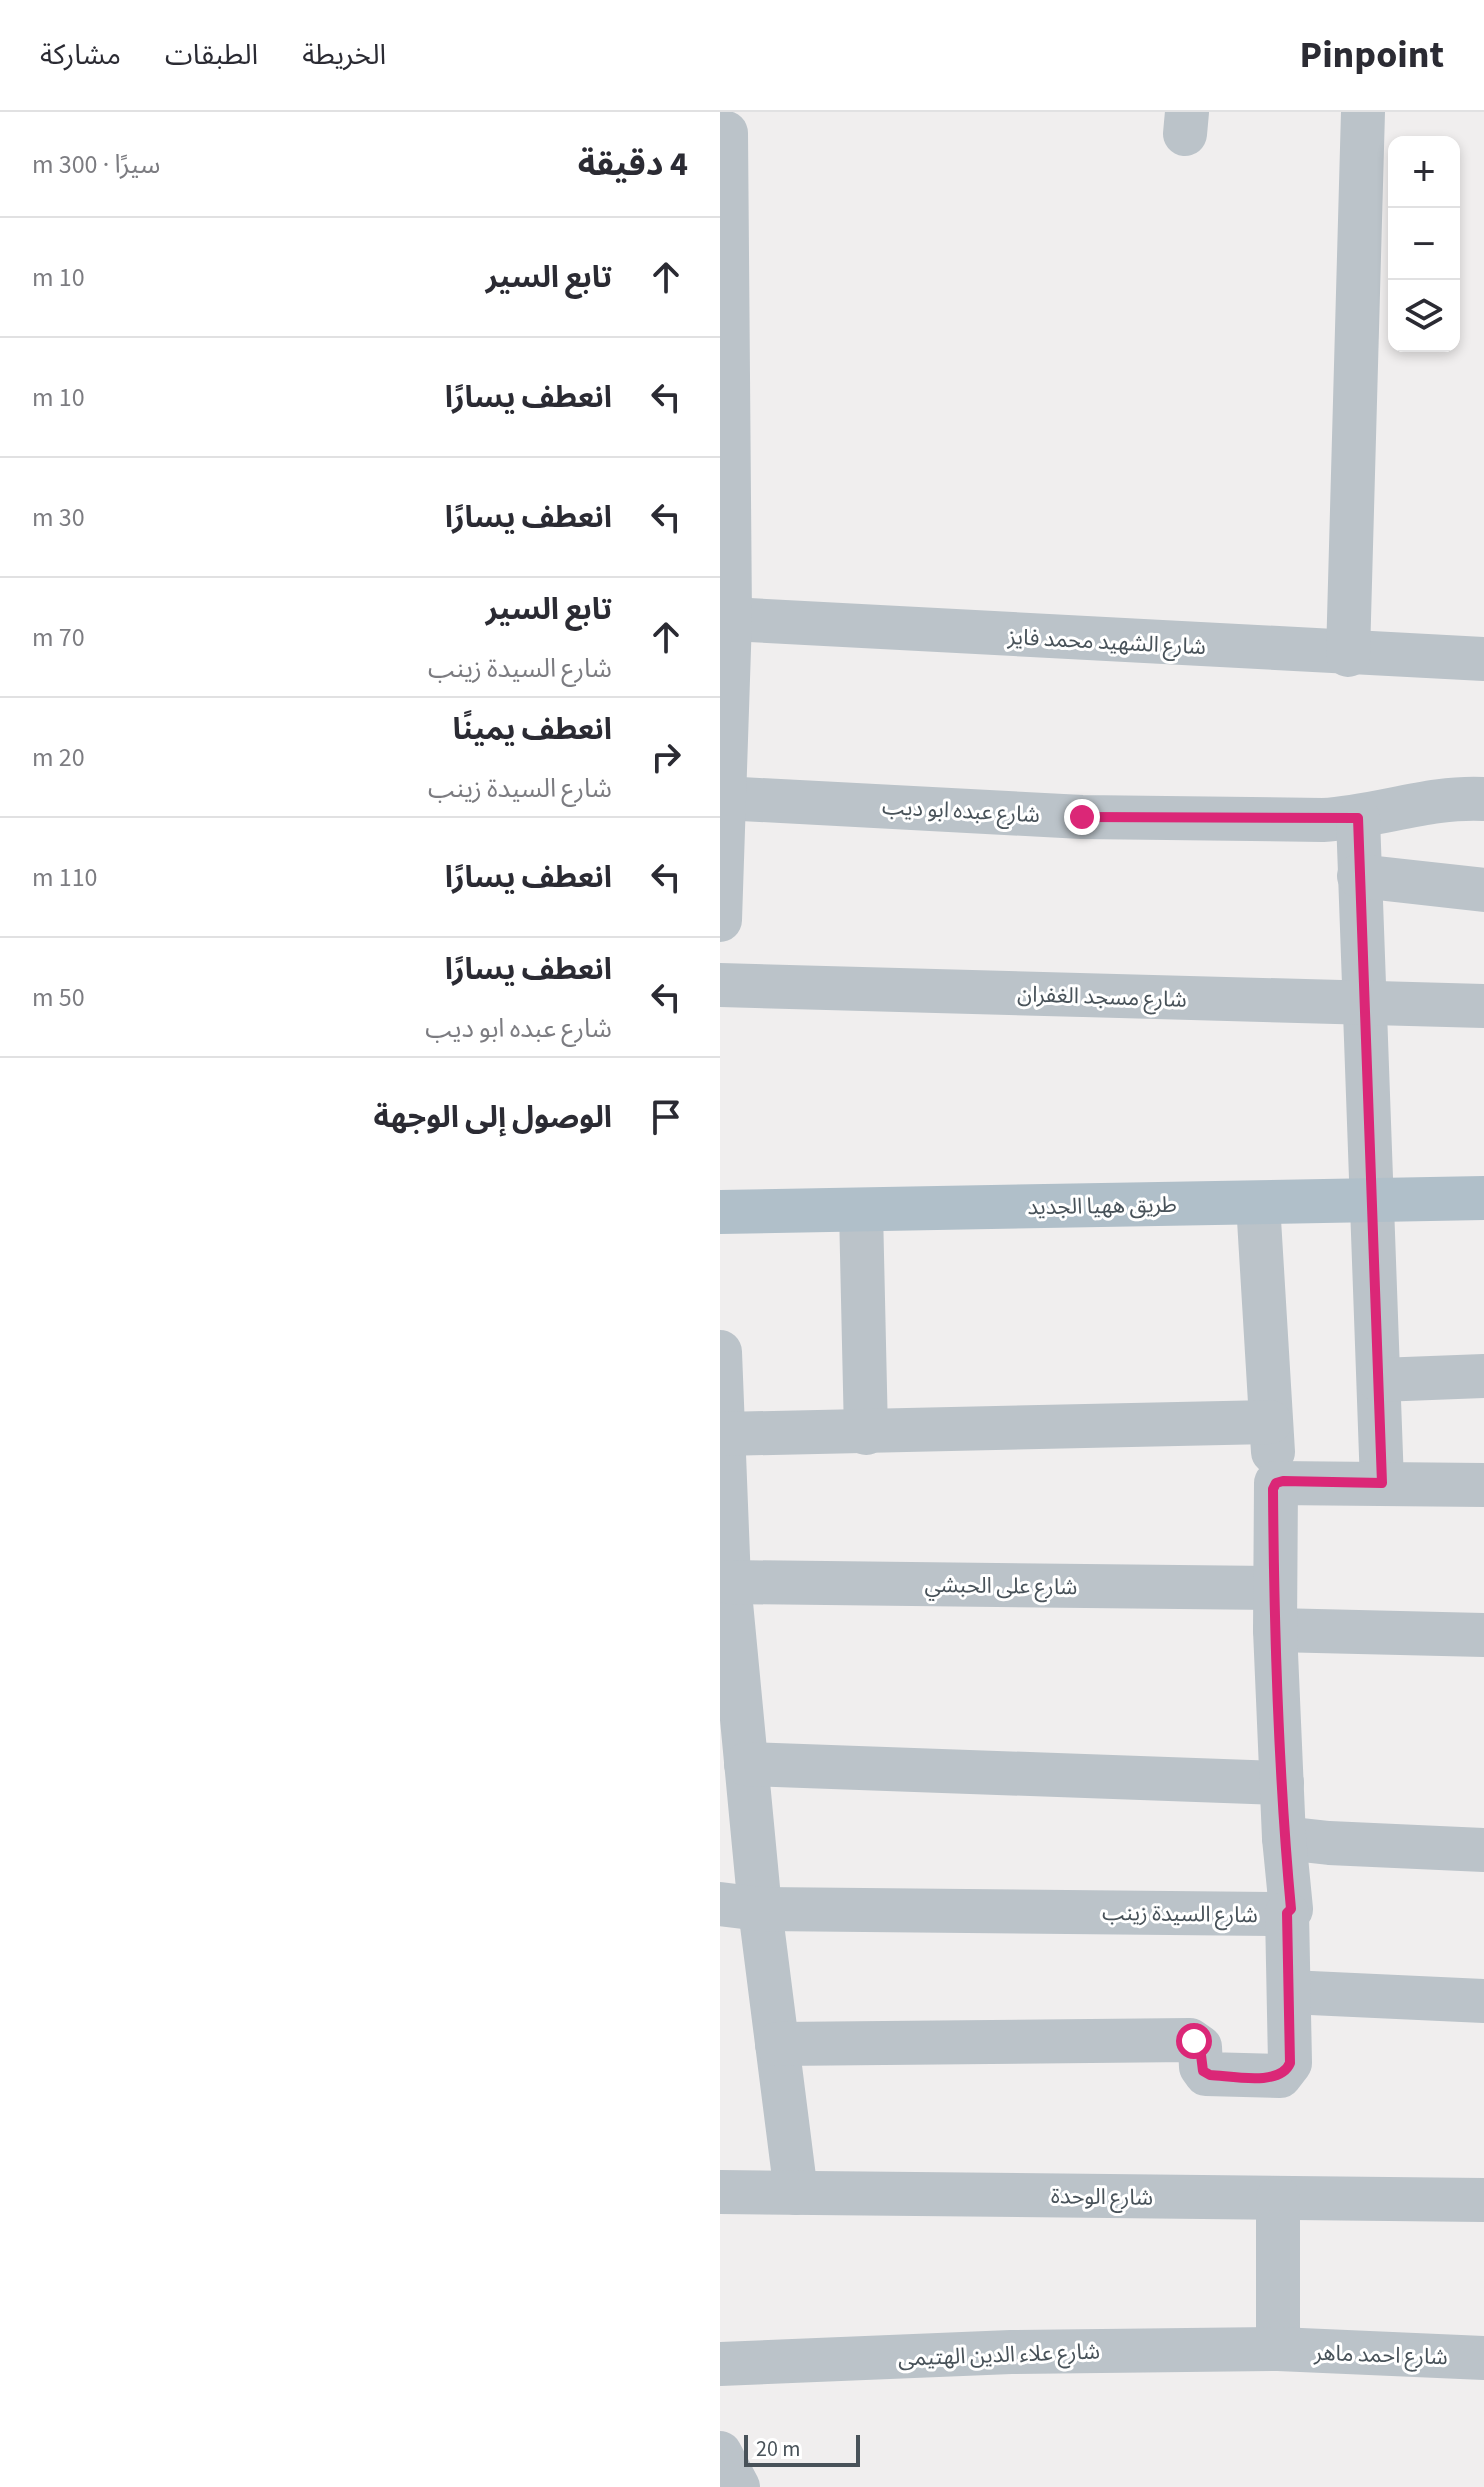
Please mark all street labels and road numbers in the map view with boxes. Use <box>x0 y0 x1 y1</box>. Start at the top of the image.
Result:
street label: شارع الشهيد محمد فايز <box>1006 621 1207 663</box>
street label: شارع عبده ابو ديب <box>881 791 1041 831</box>
street label: شارع مسجد الغفران <box>1017 978 1187 1016</box>
street label: طريق ههيا الجديد <box>1027 1189 1177 1223</box>
street label: شارع على الحبشي <box>924 1569 1078 1603</box>
street label: شارع السيدة زينب <box>1102 1897 1258 1931</box>
street label: شارع الوحدة <box>1051 2180 1153 2214</box>
street label: شارع علاء الدين الهتيمى <box>897 2335 1101 2375</box>
street label: شارع احمد ماهر <box>1313 2337 1448 2373</box>

